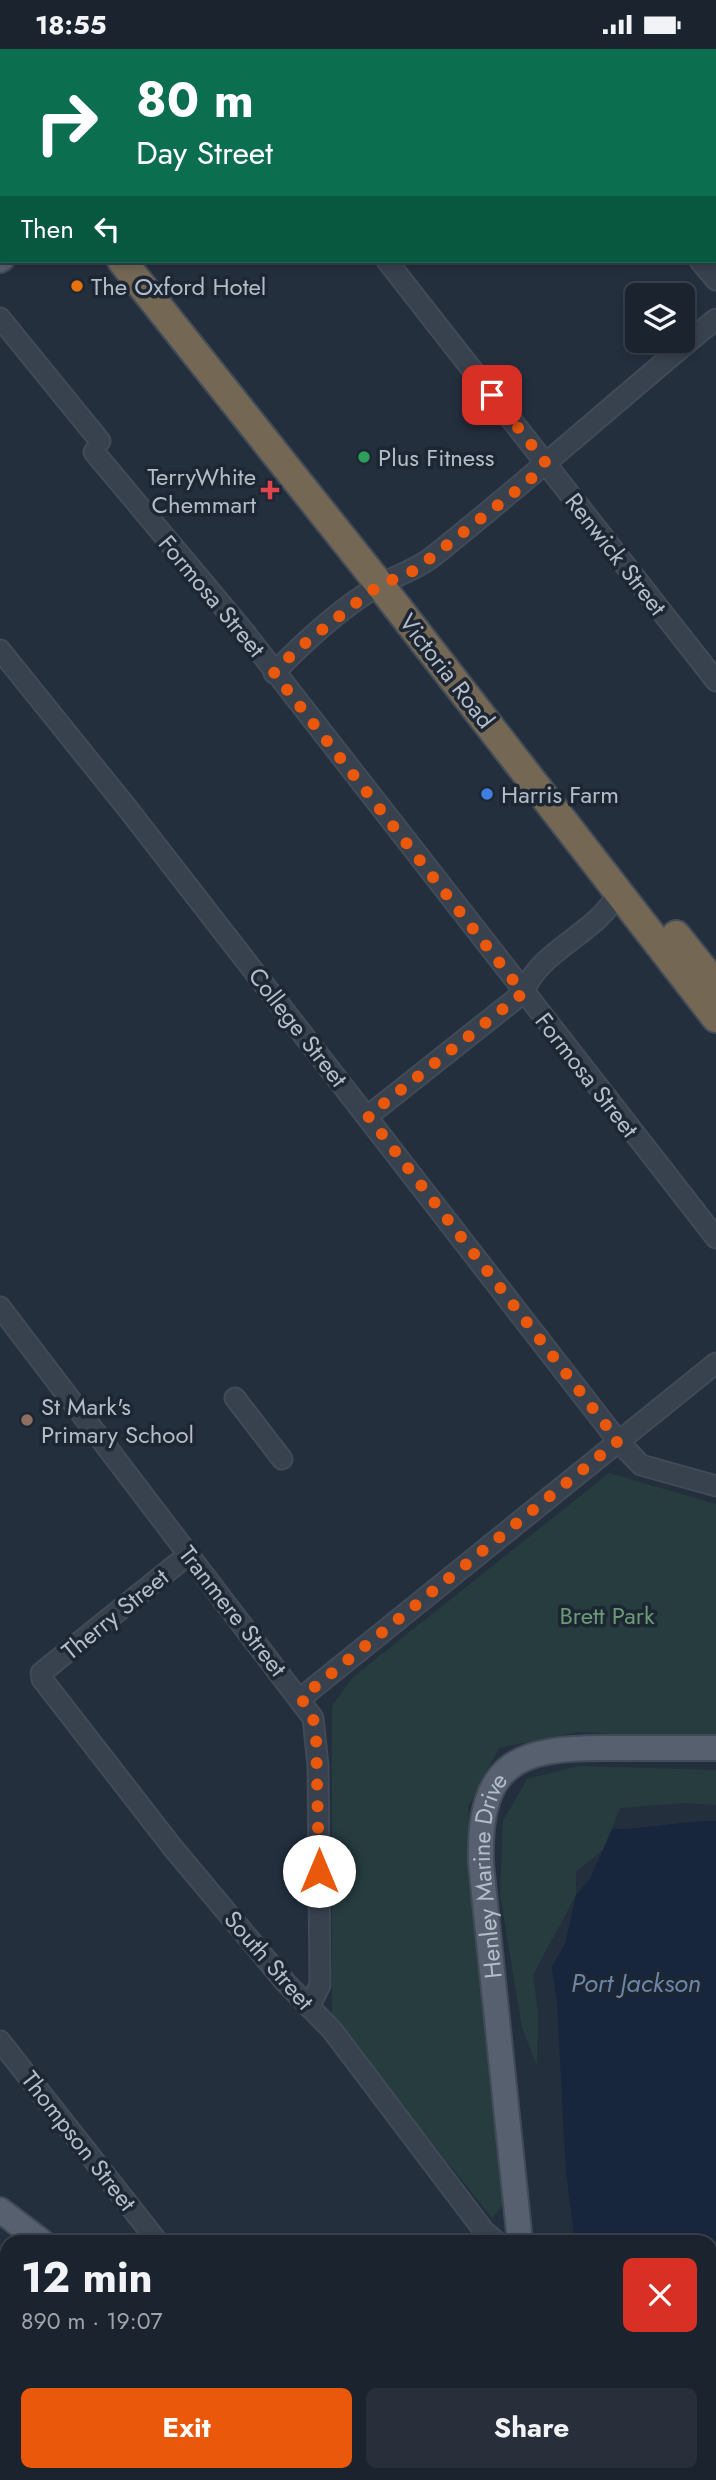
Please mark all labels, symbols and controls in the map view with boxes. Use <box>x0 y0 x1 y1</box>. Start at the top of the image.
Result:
text: 18:55 <box>35 6 106 44</box>
text: 80 m <box>136 65 254 135</box>
icon: right <box>21 77 112 168</box>
text: Day Street <box>136 130 273 176</box>
text: Then <box>21 210 74 248</box>
icon: left <box>88 210 126 248</box>
place label: The Oxford Hotel <box>91 269 266 304</box>
marker: The Oxford Hotel <box>69 278 85 294</box>
map controls <box>625 283 695 353</box>
button: layers <box>625 283 695 353</box>
pin <box>462 365 522 425</box>
icon: arrive <box>473 376 511 414</box>
place label: Plus Fitness <box>378 440 494 475</box>
marker: Plus Fitness <box>356 449 372 465</box>
place label: TerryWhite Chemmart <box>147 459 256 522</box>
marker: TerryWhite Chemmart <box>262 482 278 498</box>
street label: Renwick Street <box>557 485 675 623</box>
street label: Formosa Street <box>150 527 274 665</box>
street label: Victoria Road <box>391 606 503 736</box>
place label: Harris Farm <box>501 777 619 812</box>
marker: Harris Farm <box>479 786 495 802</box>
street label: College Street <box>240 960 356 1094</box>
street label: Formosa Street <box>527 1005 647 1145</box>
place label: St Mark's Primary School <box>41 1389 194 1452</box>
marker: St Mark's Primary School <box>19 1412 35 1428</box>
street label: Tranmere Street <box>171 1538 295 1684</box>
street label: Therry Street <box>54 1560 176 1668</box>
park label: Brett Park <box>559 1598 655 1633</box>
street label: Henley Marine Drive <box>463 1765 515 1980</box>
position arrow <box>282 1834 356 1908</box>
street label: South Street <box>216 1903 322 2018</box>
water label: Port Jackson <box>571 1964 701 2002</box>
street label: Thompson Street <box>13 2064 145 2219</box>
text: 12 min <box>21 2247 153 2308</box>
button: close <box>623 2258 697 2332</box>
text: 890 m · 19:07 <box>21 2304 163 2338</box>
button: Exit <box>21 2388 352 2468</box>
button: Share <box>366 2388 697 2468</box>

